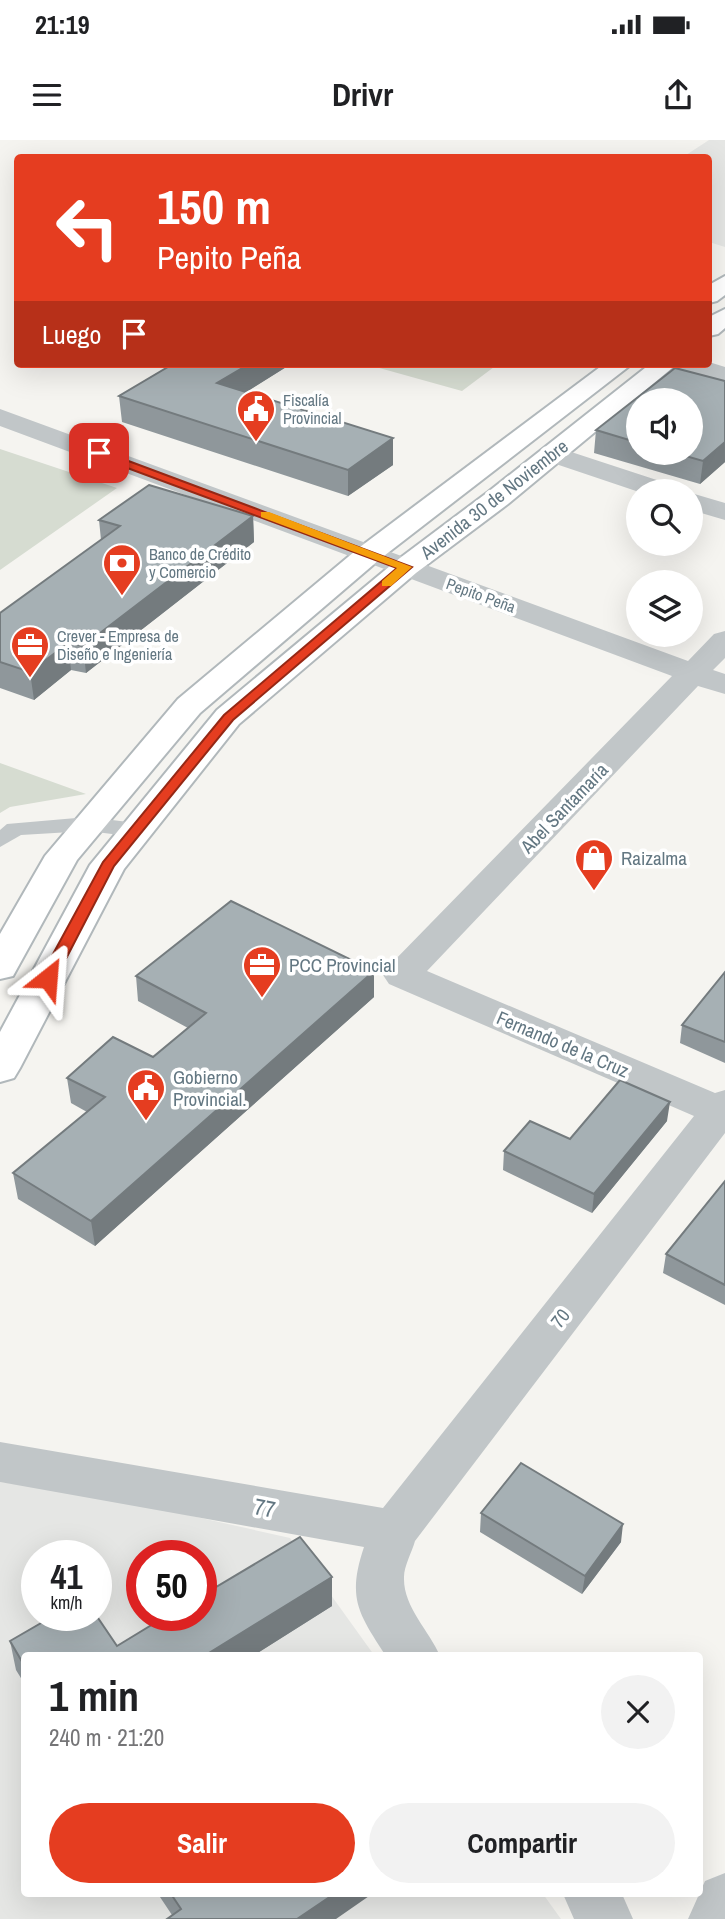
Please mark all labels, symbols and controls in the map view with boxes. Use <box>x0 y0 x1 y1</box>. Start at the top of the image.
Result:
text: 21:19 <box>35 7 90 42</box>
text: Drivr <box>332 73 393 116</box>
icon: menu <box>28 76 66 114</box>
icon: share <box>659 76 697 114</box>
text: 150 m <box>157 173 271 239</box>
icon: left <box>42 182 133 273</box>
text: Pepito Peña <box>157 236 301 279</box>
icon: arrive <box>115 315 153 353</box>
text: Luego <box>42 317 101 352</box>
public building icon: Fiscalía Provincial <box>235 388 277 443</box>
map controls <box>626 388 703 647</box>
button: sound <box>626 388 703 465</box>
place label: Fiscalía Provincial <box>283 389 341 429</box>
pin <box>69 423 129 483</box>
street label: Avenida 30 de Noviembre <box>414 433 573 566</box>
icon: arrive <box>80 434 118 472</box>
button: search <box>626 479 703 556</box>
bank icon: Banco de Crédito y Comercio <box>101 542 143 597</box>
place label: Banco de Crédito y Comercio <box>149 543 251 583</box>
button: layers <box>626 570 703 647</box>
street label: Pepito Peña <box>443 572 519 618</box>
office icon: Crever - Empresa de Diseño e Ingeniería <box>9 624 51 679</box>
place label: Crever - Empresa de Diseño e Ingeniería <box>57 625 179 665</box>
street label: Abel Santamaría <box>514 757 614 859</box>
shop icon: Raizalma <box>573 837 615 892</box>
place label: Raizalma <box>621 845 687 871</box>
position arrow <box>11 941 85 1015</box>
office icon: PCC Provincial <box>241 944 283 999</box>
place label: PCC Provincial <box>289 952 396 978</box>
street label: Fernando de la Cruz <box>493 1004 633 1084</box>
place label: Gobierno Provincial. <box>173 1064 247 1112</box>
public building icon: Gobierno Provincial. <box>125 1067 167 1122</box>
street label: 70 <box>544 1303 576 1333</box>
street label: 77 <box>252 1490 278 1525</box>
speed limit sign: 50 <box>126 1540 217 1631</box>
text: 41 <box>51 1553 82 1600</box>
text: km/h <box>51 1590 83 1615</box>
text: 1 min <box>49 1668 139 1724</box>
button: close <box>601 1675 675 1749</box>
text: 240 m · 21:20 <box>49 1722 164 1753</box>
button: Salir <box>49 1803 355 1883</box>
button: Compartir <box>369 1803 675 1883</box>

